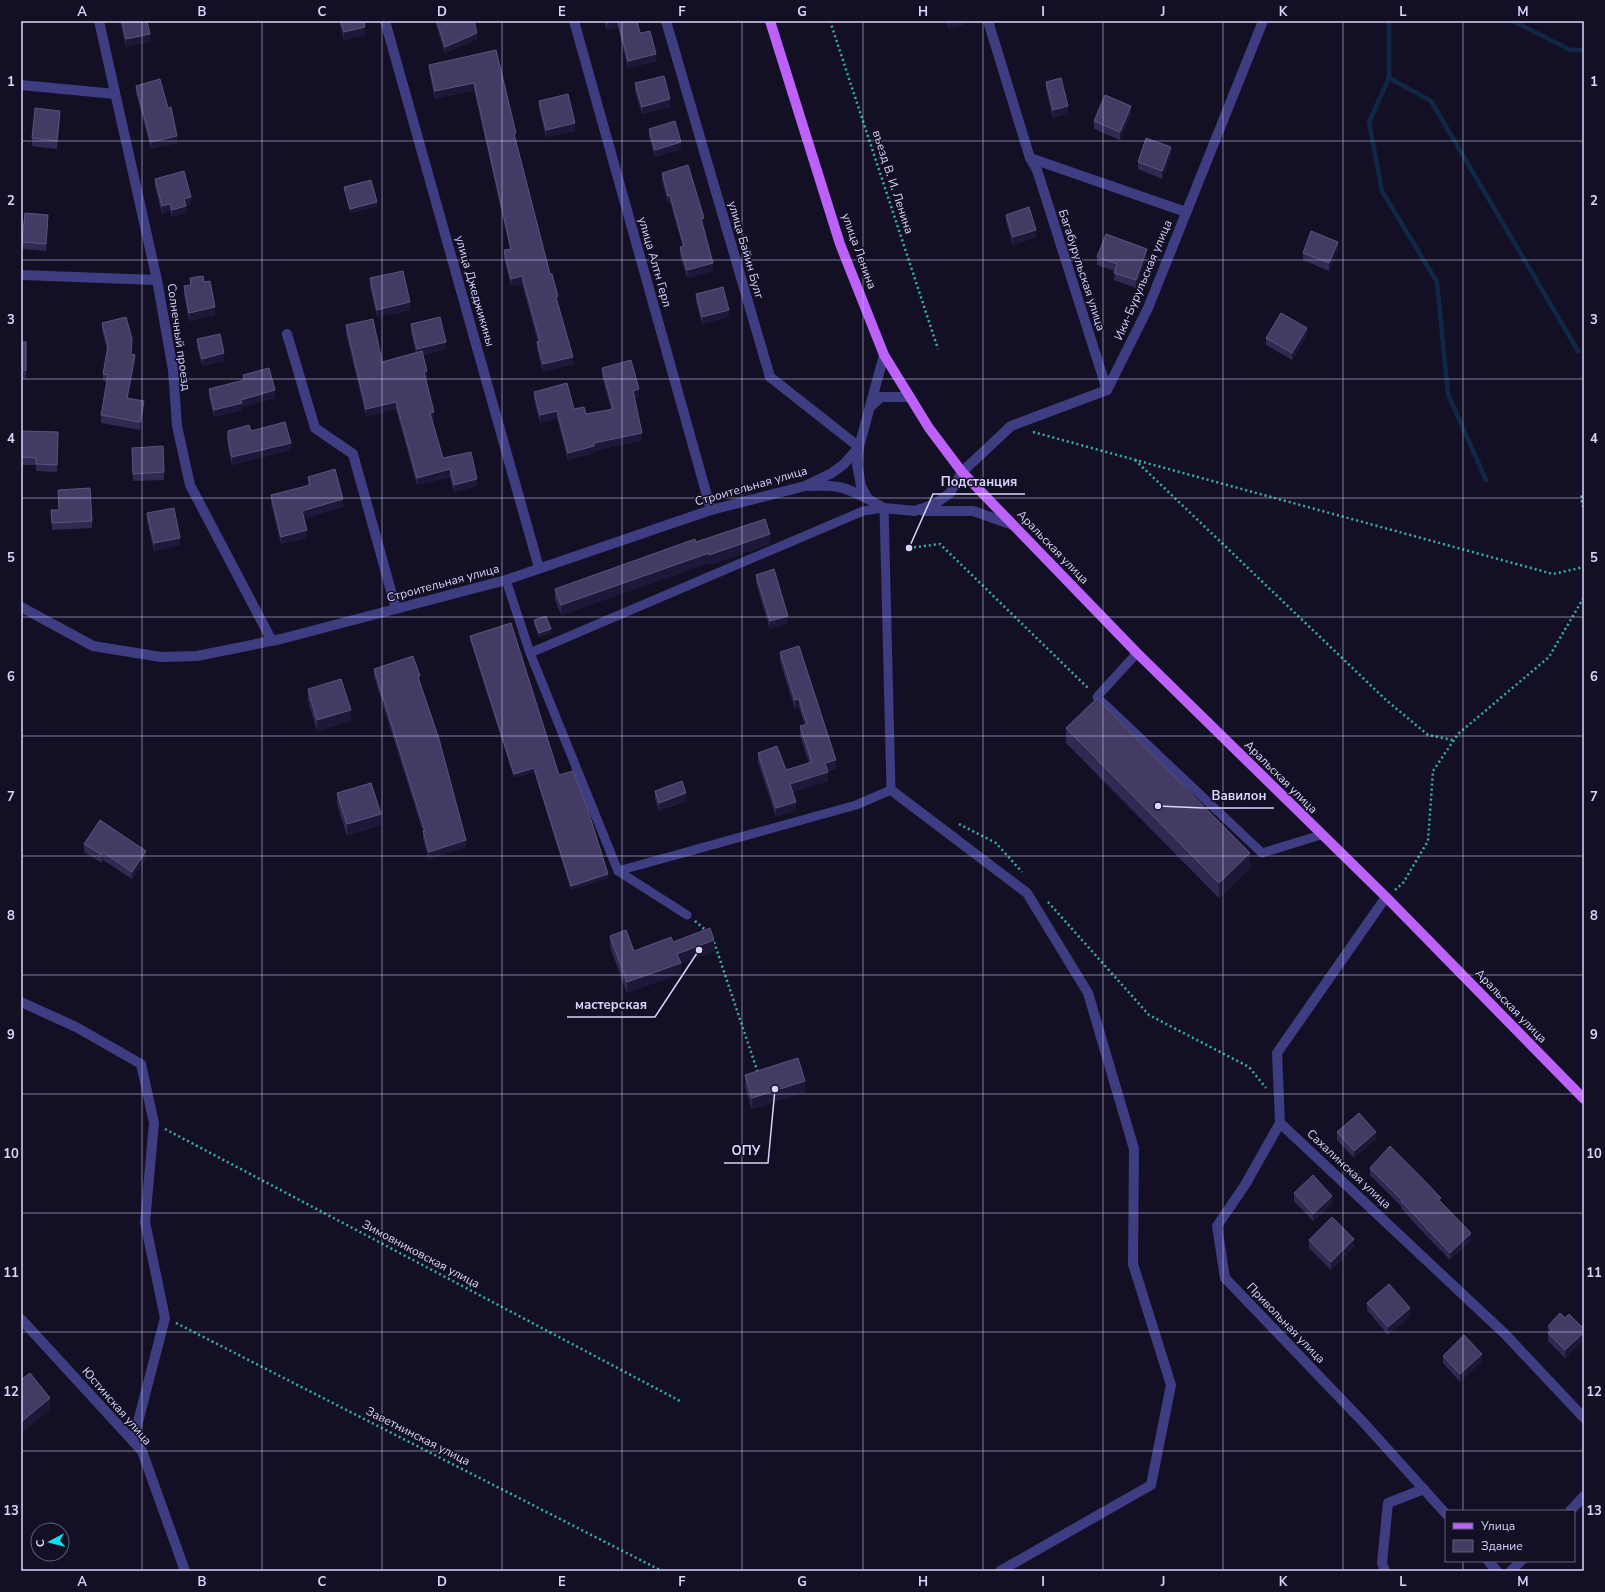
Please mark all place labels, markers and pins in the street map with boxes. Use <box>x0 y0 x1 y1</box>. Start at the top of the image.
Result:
callout: Подстанция <box>933 469 1025 494</box>
callout: Вавилон <box>1203 783 1274 808</box>
callout: мастерская <box>567 992 655 1017</box>
callout: ОПУ <box>724 1138 768 1163</box>

